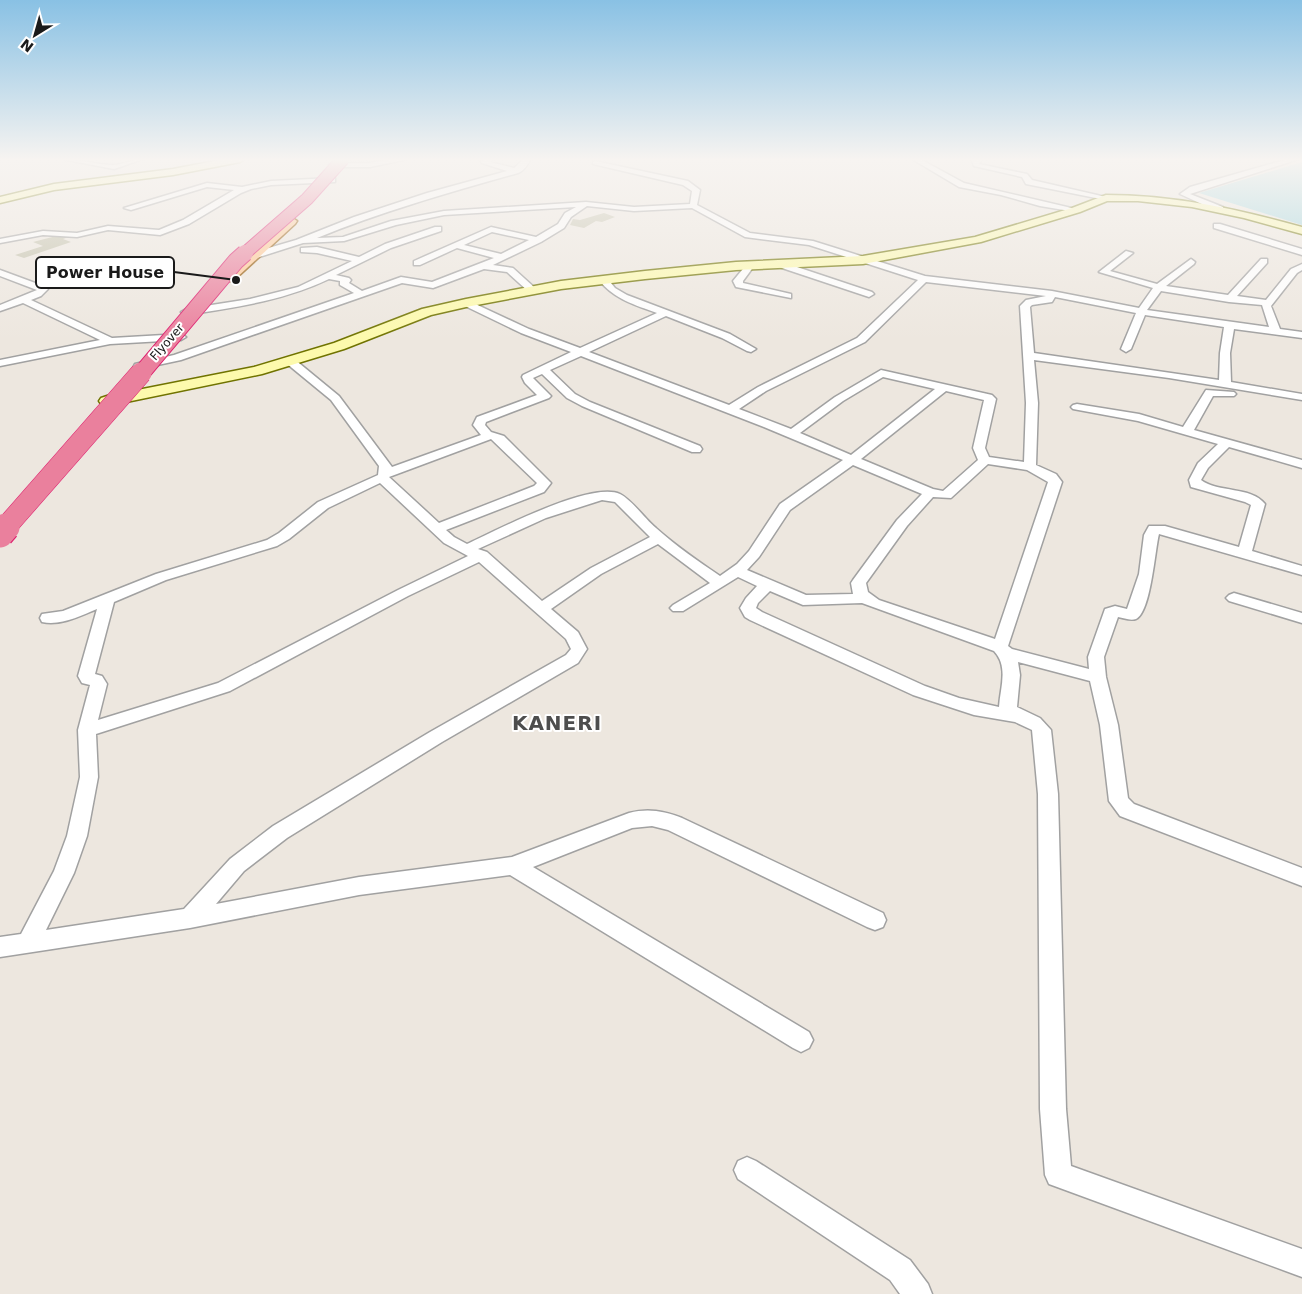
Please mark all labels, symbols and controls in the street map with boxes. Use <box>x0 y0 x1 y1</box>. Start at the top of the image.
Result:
north arrow <box>10 10 60 60</box>
text: N <box>18 35 37 55</box>
callout: Power House <box>36 257 174 288</box>
text: Power House <box>46 263 164 282</box>
street label: Flyover <box>147 321 187 363</box>
district label: KANERI <box>512 711 602 735</box>

